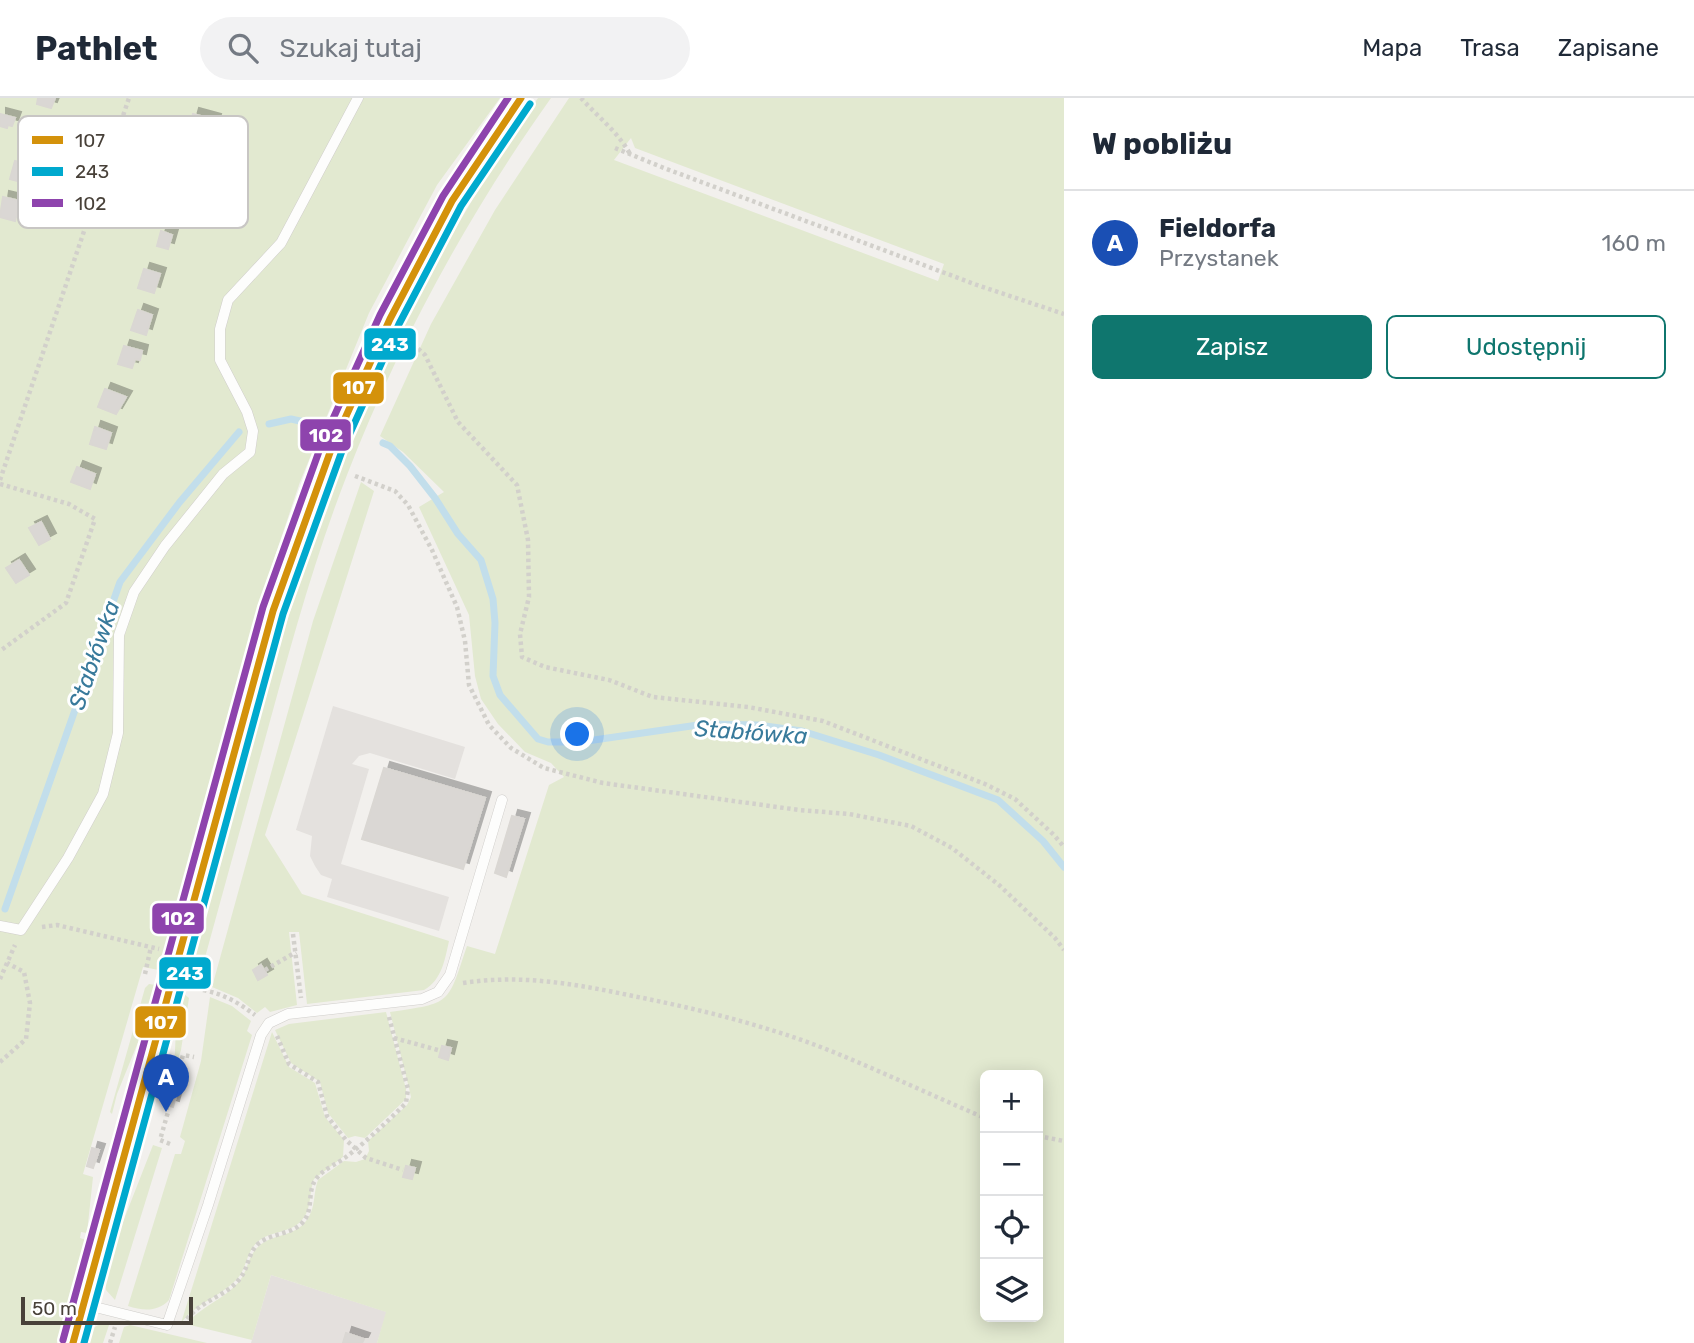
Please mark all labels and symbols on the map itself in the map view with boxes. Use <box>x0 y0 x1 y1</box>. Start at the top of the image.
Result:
legend <box>18 116 248 228</box>
text: 107 <box>75 129 105 152</box>
text: 243 <box>75 160 109 183</box>
text: 102 <box>75 192 106 215</box>
line badge: 243 <box>363 327 417 361</box>
text: 243 <box>371 333 409 356</box>
line badge: 107 <box>332 371 385 405</box>
text: 107 <box>342 376 376 399</box>
line badge: 102 <box>299 418 352 452</box>
text: 102 <box>309 424 343 447</box>
water label: Stabłówka <box>62 597 126 713</box>
water label: Stabłówka <box>694 714 808 750</box>
your location <box>560 717 594 751</box>
line badge: 102 <box>151 902 205 935</box>
text: 102 <box>161 907 195 930</box>
line badge: 243 <box>158 956 212 990</box>
text: 243 <box>166 962 204 985</box>
line badge: 107 <box>134 1005 187 1039</box>
text: 107 <box>144 1011 178 1034</box>
pin: A <box>143 1054 189 1112</box>
scale bar <box>21 1294 192 1326</box>

